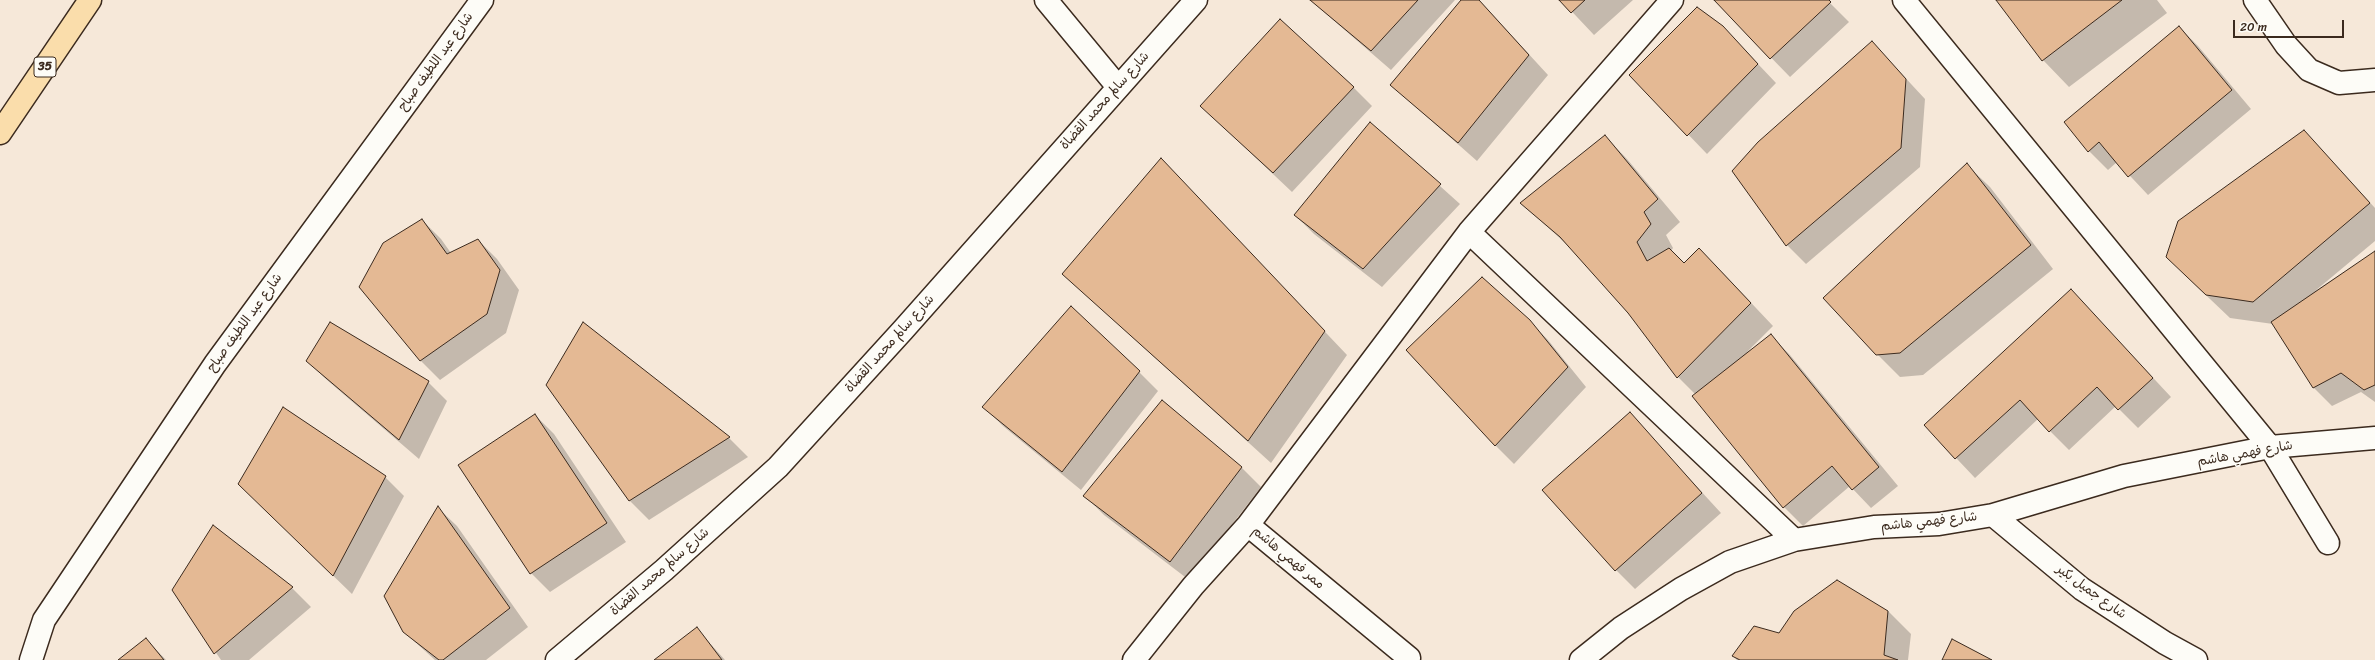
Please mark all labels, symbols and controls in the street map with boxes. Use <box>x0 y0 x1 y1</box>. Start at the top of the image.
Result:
street label: شارع عبد اللطيف صباح <box>395 10 477 114</box>
scale bar <box>2235 12 2346 38</box>
text: 20 m <box>2240 16 2267 38</box>
street label: شارع سالم محمد القضاة <box>1057 49 1153 153</box>
road number: 35 <box>34 57 56 77</box>
street label: شارع عبد اللطيف صباح <box>204 271 286 375</box>
street label: شارع سالم محمد القضاة <box>842 292 938 396</box>
street label: شارع فهمي هاشم <box>2196 438 2294 470</box>
street label: شارع فهمي هاشم <box>1880 509 1978 535</box>
street label: ممر فهمي هاشم <box>1249 523 1327 593</box>
street label: شارع سالم محمد القضاة <box>607 525 713 619</box>
street label: شارع جميل بكير <box>2053 561 2129 623</box>

